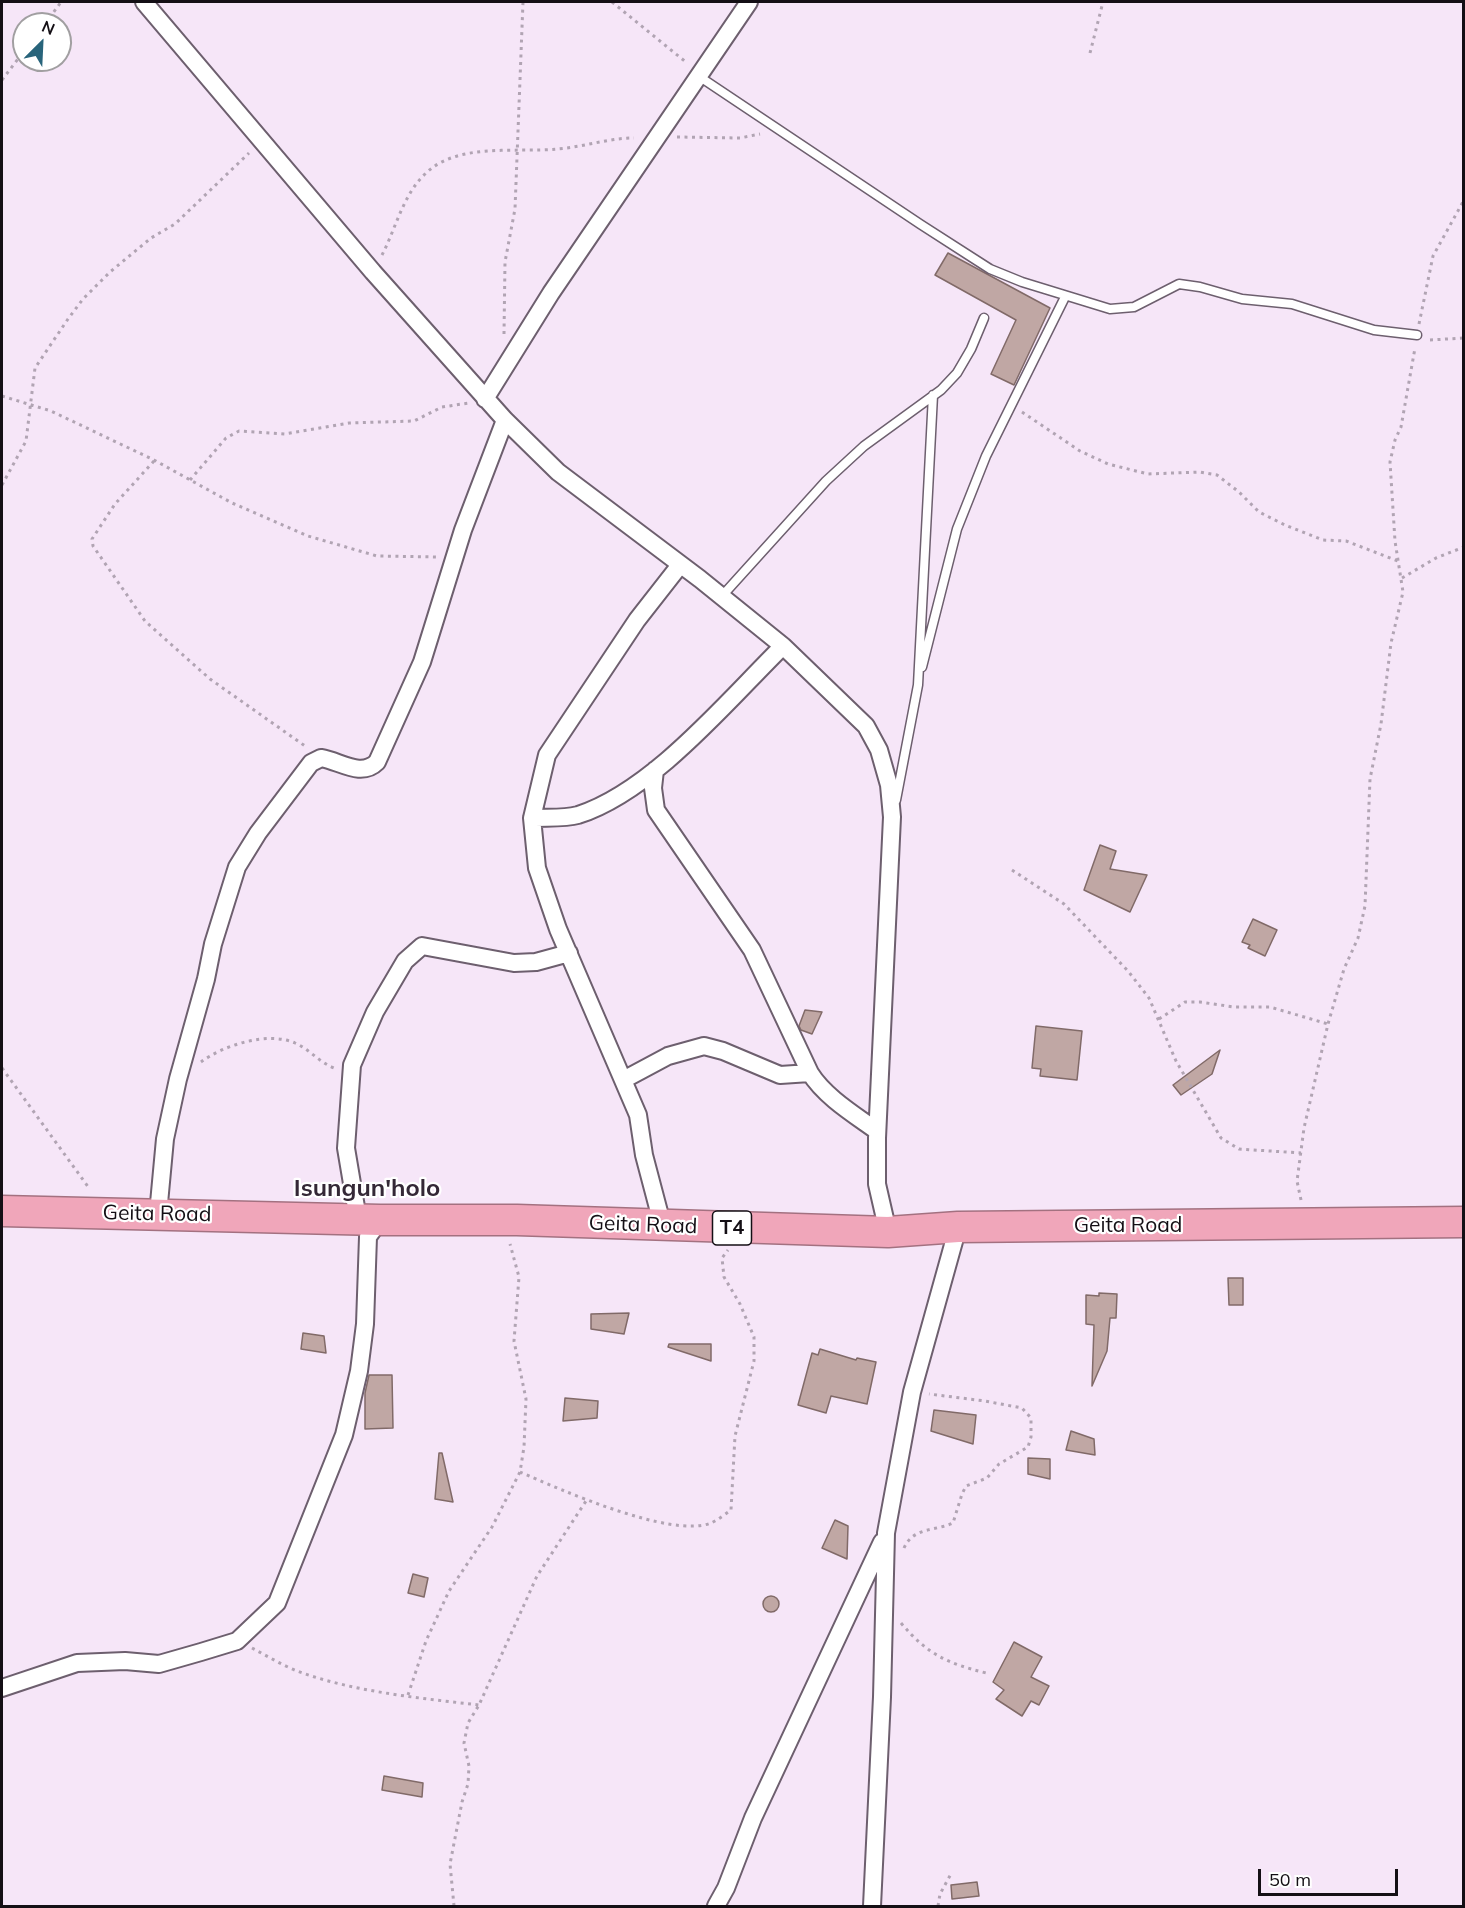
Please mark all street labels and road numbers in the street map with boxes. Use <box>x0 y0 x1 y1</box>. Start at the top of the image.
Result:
street label: Geita Road <box>102 1200 212 1228</box>
street label: Geita Road <box>588 1211 698 1239</box>
road number: T4 <box>712 1211 752 1245</box>
street label: Geita Road <box>1074 1213 1182 1239</box>

